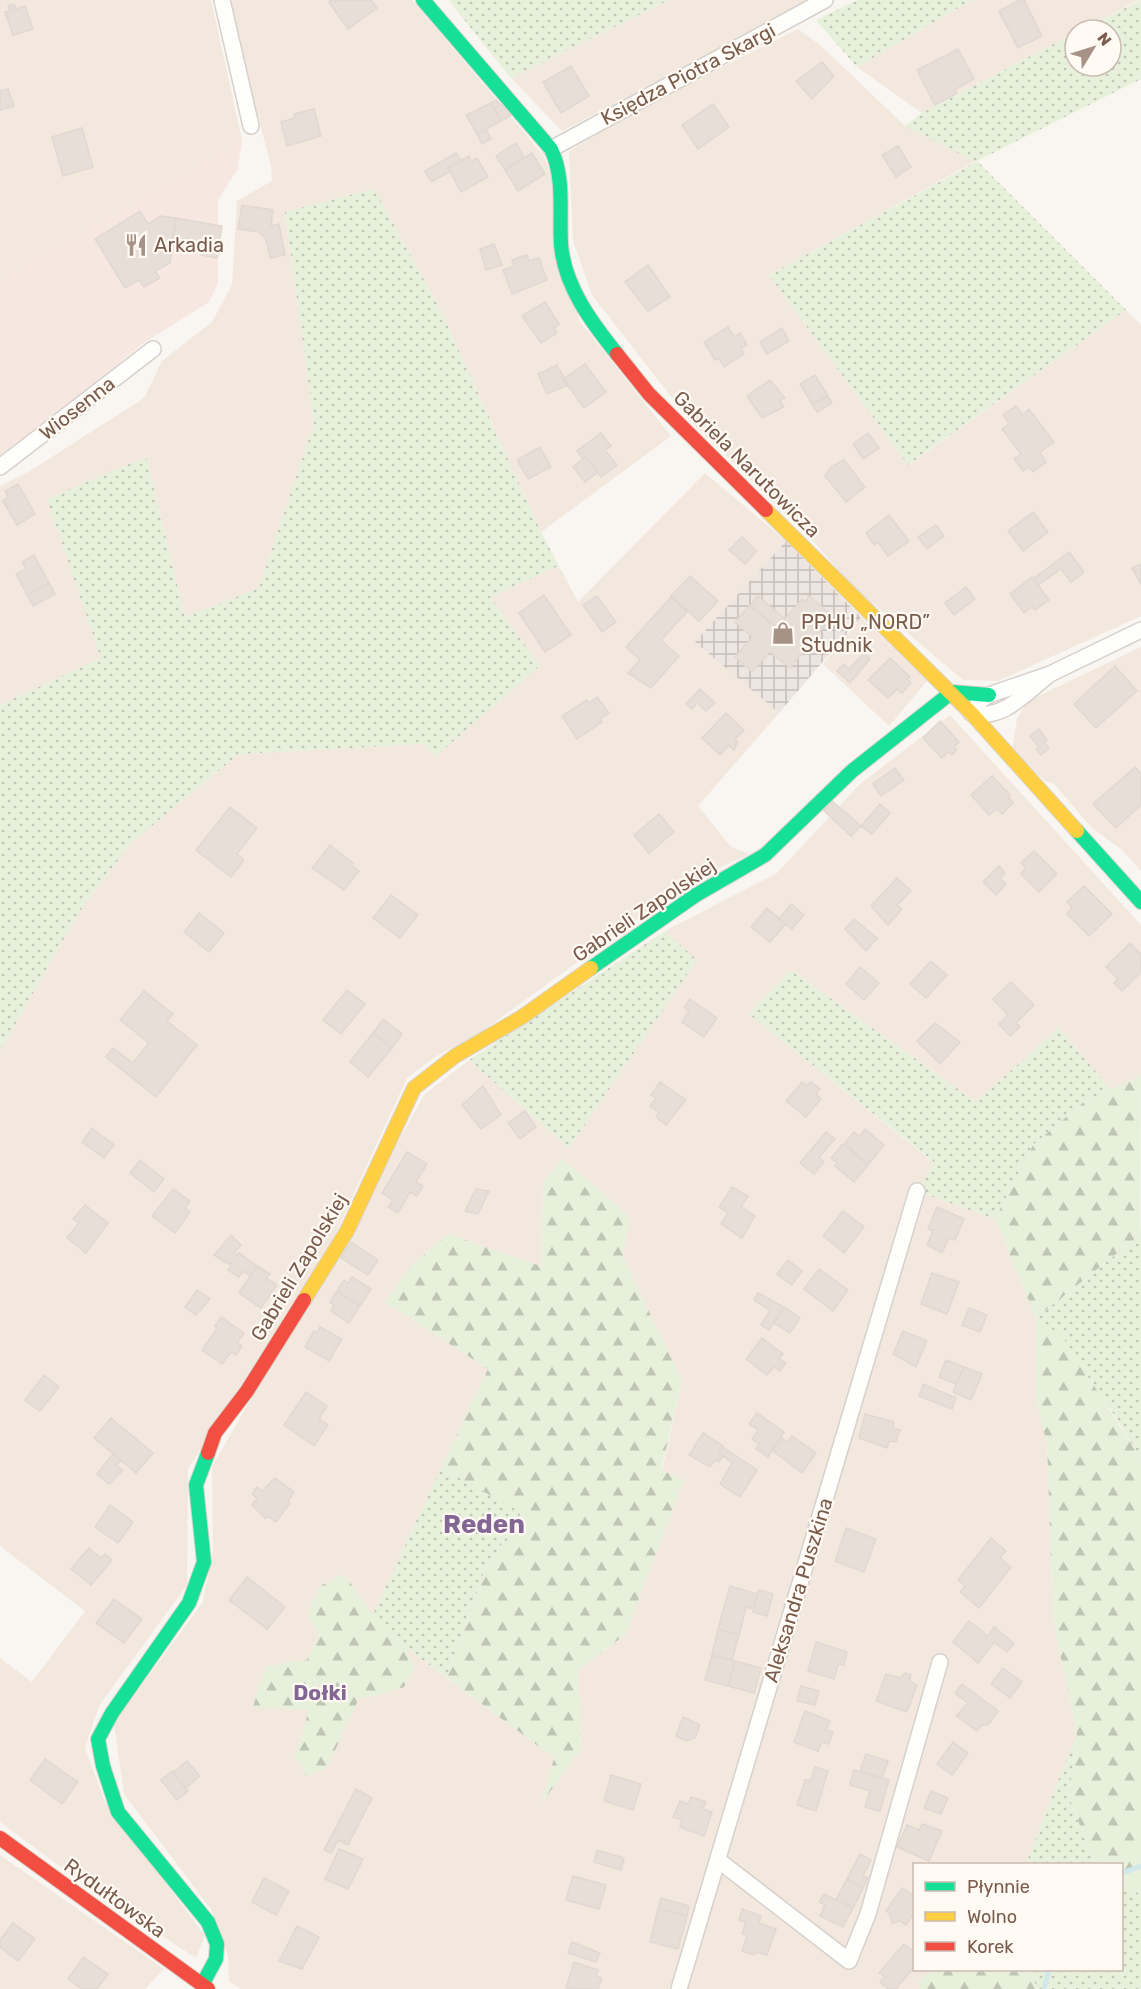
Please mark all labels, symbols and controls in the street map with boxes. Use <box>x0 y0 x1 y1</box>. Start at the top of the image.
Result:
street label: Księdza Piotra Skargi <box>597 18 779 130</box>
north arrow <box>1063 18 1123 78</box>
text: N <box>1093 29 1115 49</box>
restaurant icon: Arkadia <box>123 232 149 258</box>
place label: Arkadia <box>154 233 224 257</box>
street label: Wiosenna <box>35 371 119 445</box>
street label: Gabriela Narutowicza <box>669 386 825 542</box>
place label: PPHU „NORD” Studnik <box>801 610 930 657</box>
shop icon: PPHU „NORD” Studnik <box>770 620 796 646</box>
street label: Gabrieli Zapolskiej <box>568 853 720 967</box>
street label: Gabrieli Zapolskiej <box>246 1189 352 1345</box>
street label: Aleksandra Puszkina <box>758 1495 838 1685</box>
district label: Reden <box>443 1509 525 1540</box>
district label: Dołki <box>293 1680 347 1705</box>
street label: Rydułtowska <box>60 1853 170 1943</box>
legend <box>913 1863 1123 1971</box>
text: Płynnie <box>967 1876 1030 1898</box>
text: Wolno <box>967 1906 1017 1928</box>
text: Korek <box>967 1936 1014 1958</box>

